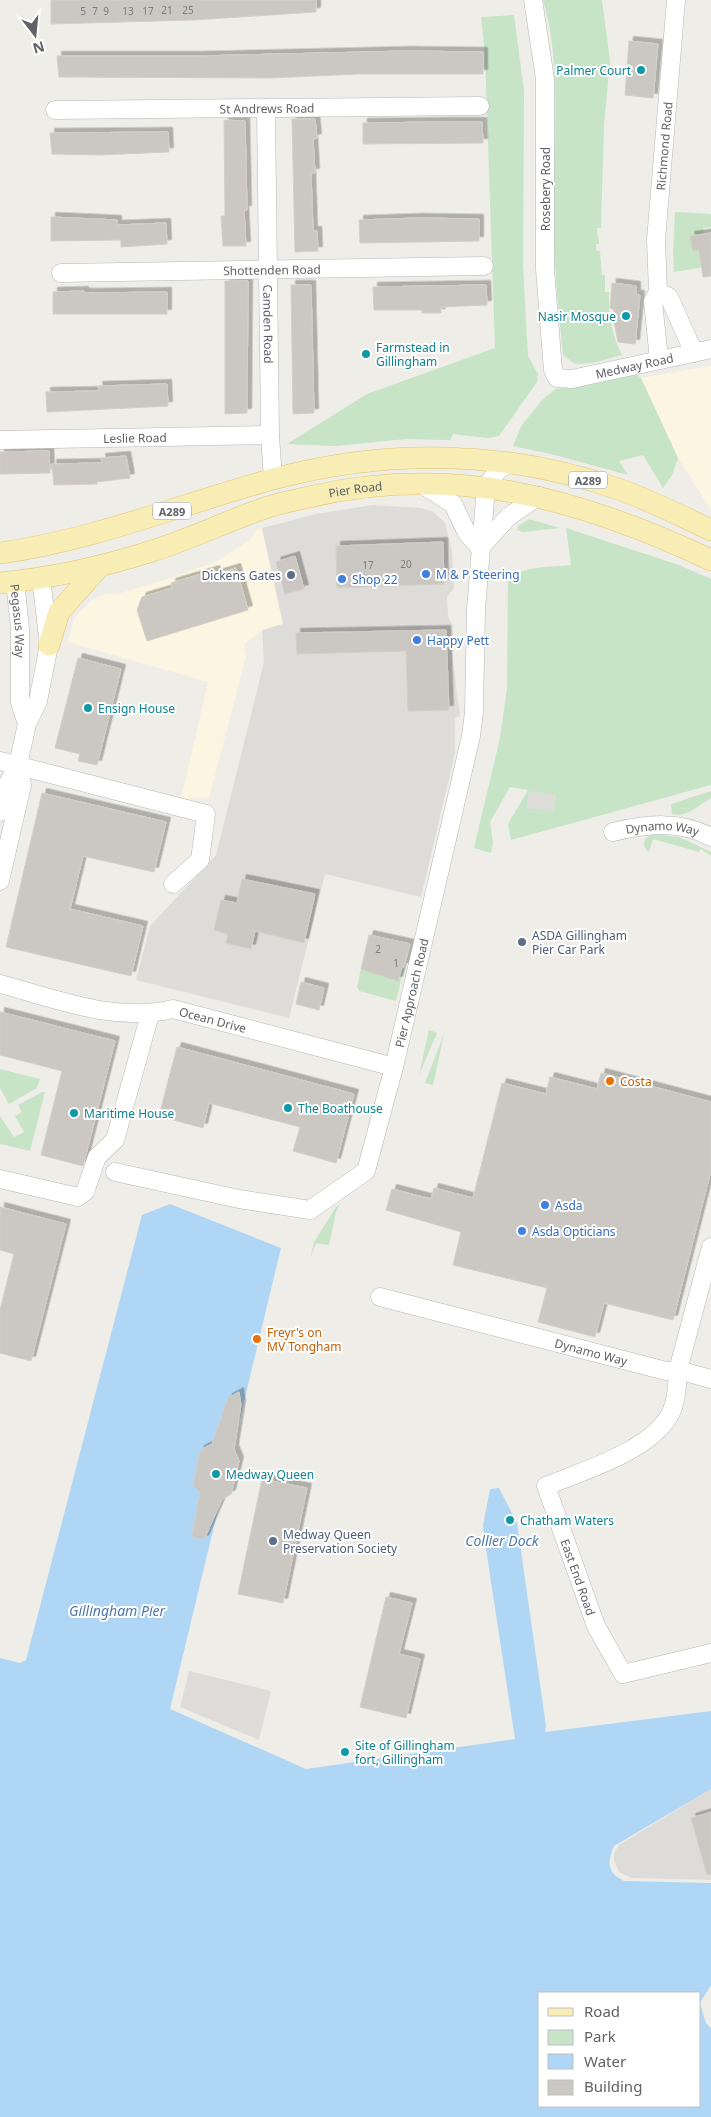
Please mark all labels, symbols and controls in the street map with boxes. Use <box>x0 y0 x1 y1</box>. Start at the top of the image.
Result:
house number: 21 <box>161 3 173 17</box>
house number: 25 <box>182 3 194 17</box>
house number: 5 <box>80 4 86 18</box>
house number: 7 <box>92 4 98 18</box>
house number: 9 <box>103 4 109 18</box>
house number: 13 <box>122 4 134 18</box>
house number: 17 <box>142 4 154 18</box>
north arrow <box>10 10 60 60</box>
text: N <box>31 37 47 59</box>
place label: Palmer Court <box>556 62 632 79</box>
marker: Palmer Court <box>635 64 647 76</box>
street label: St Andrews Road <box>219 99 315 117</box>
street label: Richmond Road <box>652 101 676 191</box>
street label: Rosebery Road <box>537 147 554 231</box>
street label: Shottenden Road <box>223 260 321 279</box>
street label: Camden Road <box>260 284 278 364</box>
place label: Nasir Mosque <box>538 308 616 325</box>
marker: Nasir Mosque <box>620 310 632 322</box>
place label: Farmstead in Gillingham <box>376 339 450 370</box>
marker: Farmstead in Gillingham <box>360 348 372 360</box>
street label: Medway Road <box>594 349 675 382</box>
street label: Leslie Road <box>103 428 167 447</box>
road number: A289 <box>569 472 607 488</box>
street label: Pier Road <box>327 477 383 501</box>
road number: A289 <box>153 502 191 520</box>
house number: 20 <box>400 557 412 571</box>
house number: 17 <box>362 558 374 572</box>
place label: M & P Steering <box>436 566 520 583</box>
place label: Dickens Gates <box>202 567 281 584</box>
marker: M & P Steering <box>420 568 432 580</box>
marker: Dickens Gates <box>285 569 297 581</box>
place label: Shop 22 <box>352 571 398 588</box>
marker: Shop 22 <box>336 573 348 585</box>
street label: Pegasus Way <box>7 583 29 659</box>
place label: Happy Pett <box>427 632 490 649</box>
marker: Happy Pett <box>411 634 423 646</box>
place label: Ensign House <box>98 700 175 717</box>
marker: Ensign House <box>82 702 94 714</box>
street label: Dynamo Way <box>624 817 702 840</box>
place label: ASDA Gillingham Pier Car Park <box>532 927 627 958</box>
street label: Pier Approach Road <box>390 936 432 1049</box>
marker: ASDA Gillingham Pier Car Park <box>516 936 528 948</box>
house number: 2 <box>375 942 381 956</box>
house number: 1 <box>393 956 399 970</box>
street label: Ocean Drive <box>177 1002 248 1036</box>
place label: Costa <box>620 1073 652 1090</box>
marker: Costa <box>604 1075 616 1087</box>
place label: The Boathouse <box>298 1100 383 1117</box>
marker: The Boathouse <box>282 1102 294 1114</box>
place label: Maritime House <box>84 1105 175 1122</box>
marker: Maritime House <box>68 1107 80 1119</box>
place label: Asda <box>555 1197 583 1214</box>
marker: Asda <box>539 1199 551 1211</box>
place label: Asda Opticians <box>532 1223 616 1240</box>
marker: Asda Opticians <box>516 1225 528 1237</box>
place label: Freyr's on MV Tongham <box>267 1324 341 1355</box>
marker: Freyr's on MV Tongham <box>251 1333 263 1345</box>
street label: Dynamo Way <box>553 1334 630 1369</box>
place label: Medway Queen <box>226 1466 314 1483</box>
marker: Medway Queen <box>210 1468 222 1480</box>
place label: Chatham Waters <box>520 1512 614 1529</box>
marker: Chatham Waters <box>504 1514 516 1526</box>
place label: Medway Queen Preservation Society <box>283 1526 398 1557</box>
water label: Collier Dock <box>465 1531 540 1550</box>
marker: Medway Queen Preservation Society <box>267 1535 279 1547</box>
street label: East End Road <box>557 1536 600 1618</box>
water label: Gillingham Pier <box>69 1601 166 1620</box>
place label: Site of Gillingham fort, Gillingham <box>355 1737 455 1768</box>
marker: Site of Gillingham fort, Gillingham <box>339 1746 351 1758</box>
legend <box>538 1992 701 2107</box>
text: Road <box>584 2001 620 2021</box>
text: Park <box>584 2026 616 2046</box>
text: Water <box>584 2051 626 2071</box>
text: Building <box>584 2076 642 2096</box>

